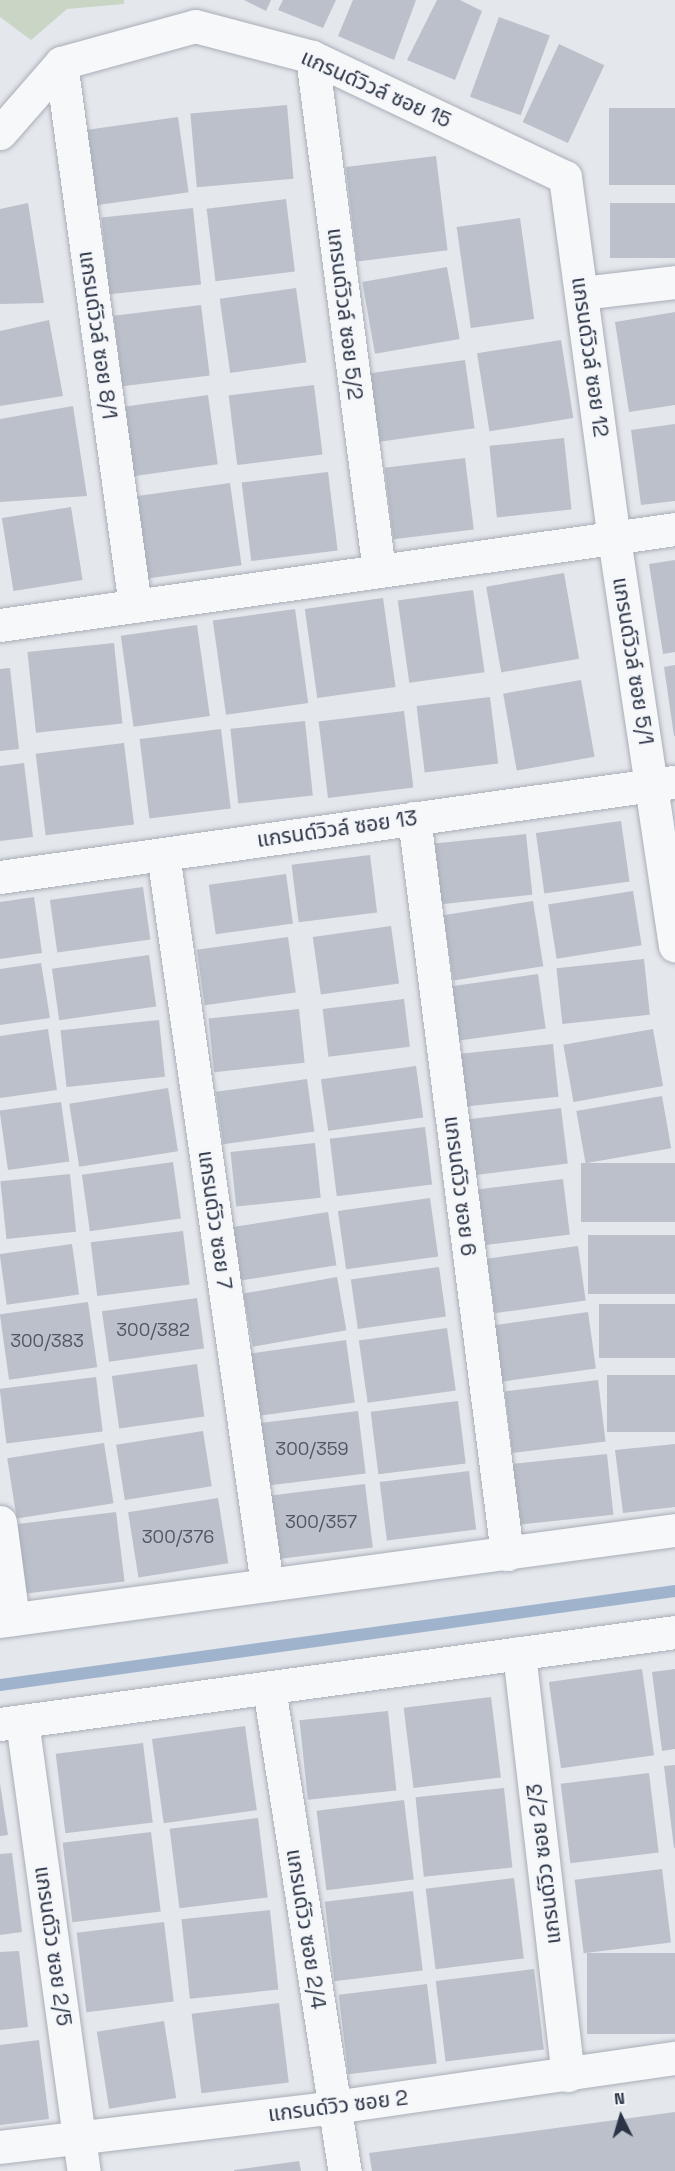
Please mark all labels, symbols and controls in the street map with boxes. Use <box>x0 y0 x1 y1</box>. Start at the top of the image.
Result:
street label: แกรนด์วิวล์ ซอย 15 <box>297 45 455 133</box>
street label: แกรนด์วิวล์ ซอย 5/2 <box>322 226 368 402</box>
street label: แกรนด์วิวล์ ซอย 8/1 <box>74 249 122 421</box>
street label: แกรนด์วิวล์ ซอย 12 <box>566 275 614 439</box>
street label: แกรนด์วิวล์ ซอย 5/1 <box>607 575 659 747</box>
street label: แกรนด์วิวล์ ซอย 13 <box>255 805 419 853</box>
street label: แกรนด์วิว ซอย 6 <box>439 1114 481 1258</box>
street label: แกรนด์วิว ซอย 7 <box>193 1149 237 1291</box>
house number: 300/382 <box>116 1319 190 1341</box>
house number: 300/383 <box>10 1330 84 1352</box>
house number: 300/359 <box>275 1438 349 1460</box>
house number: 300/357 <box>285 1511 357 1533</box>
house number: 300/376 <box>142 1526 214 1548</box>
street label: แกรนด์วิว ซอย 2/3 <box>522 1782 566 1946</box>
street label: แกรนด์วิว ซอย 2/4 <box>281 1847 331 2011</box>
street label: แกรนด์วิว ซอย 2/5 <box>29 1864 77 2028</box>
street label: แกรนด์วิว ซอย 2 <box>267 2085 409 2127</box>
north arrow <box>591 2087 651 2147</box>
text: N <box>613 2088 626 2109</box>

